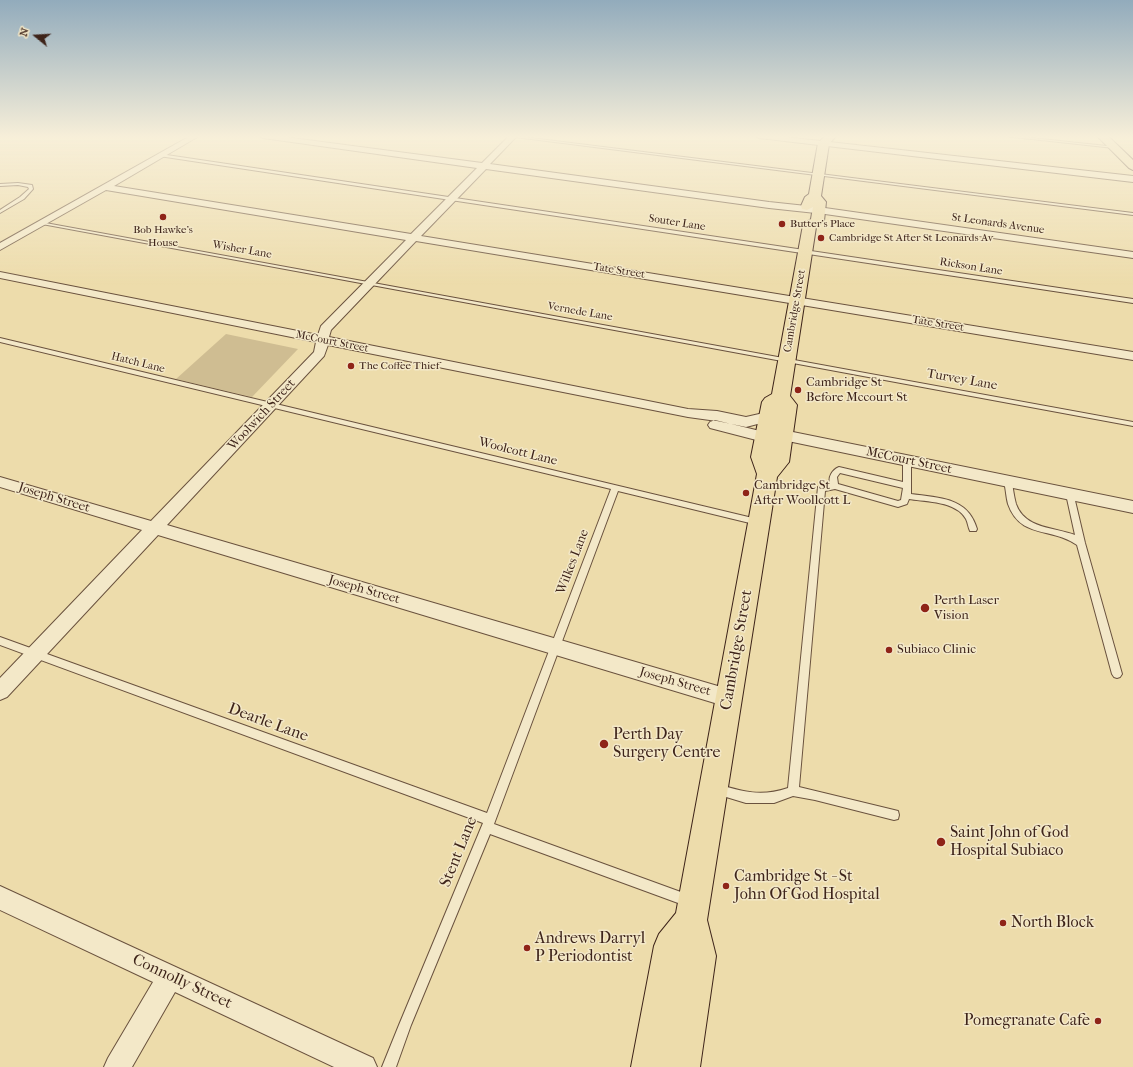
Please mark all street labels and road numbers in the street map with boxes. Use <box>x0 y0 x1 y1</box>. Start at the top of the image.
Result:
street label: St Leonards Avenue <box>951 211 1045 237</box>
street label: Souter Lane <box>648 212 706 234</box>
street label: Wisher Lane <box>211 238 273 262</box>
street label: Rickson Lane <box>939 256 1003 278</box>
street label: Tate Street <box>592 260 646 282</box>
street label: Cambridge Street <box>781 269 809 353</box>
street label: Vernede Lane <box>546 300 614 324</box>
street label: Tate Street <box>911 313 965 335</box>
street label: McCourt Street <box>294 328 370 356</box>
street label: Hatch Lane <box>110 350 166 376</box>
street label: Turvey Lane <box>926 366 998 394</box>
street label: Woolwich Street <box>225 376 299 454</box>
street label: Woolcott Lane <box>477 435 559 469</box>
street label: McCourt Street <box>865 444 953 478</box>
street label: Joseph Street <box>16 480 92 516</box>
street label: Wilkes Lane <box>553 527 593 597</box>
street label: Joseph Street <box>326 572 402 608</box>
street label: Cambridge Street <box>717 588 757 712</box>
street label: Joseph Street <box>637 664 713 700</box>
street label: Dearle Lane <box>225 700 311 746</box>
street label: Stent Lane <box>436 814 482 890</box>
street label: Connolly Street <box>129 950 235 1014</box>

